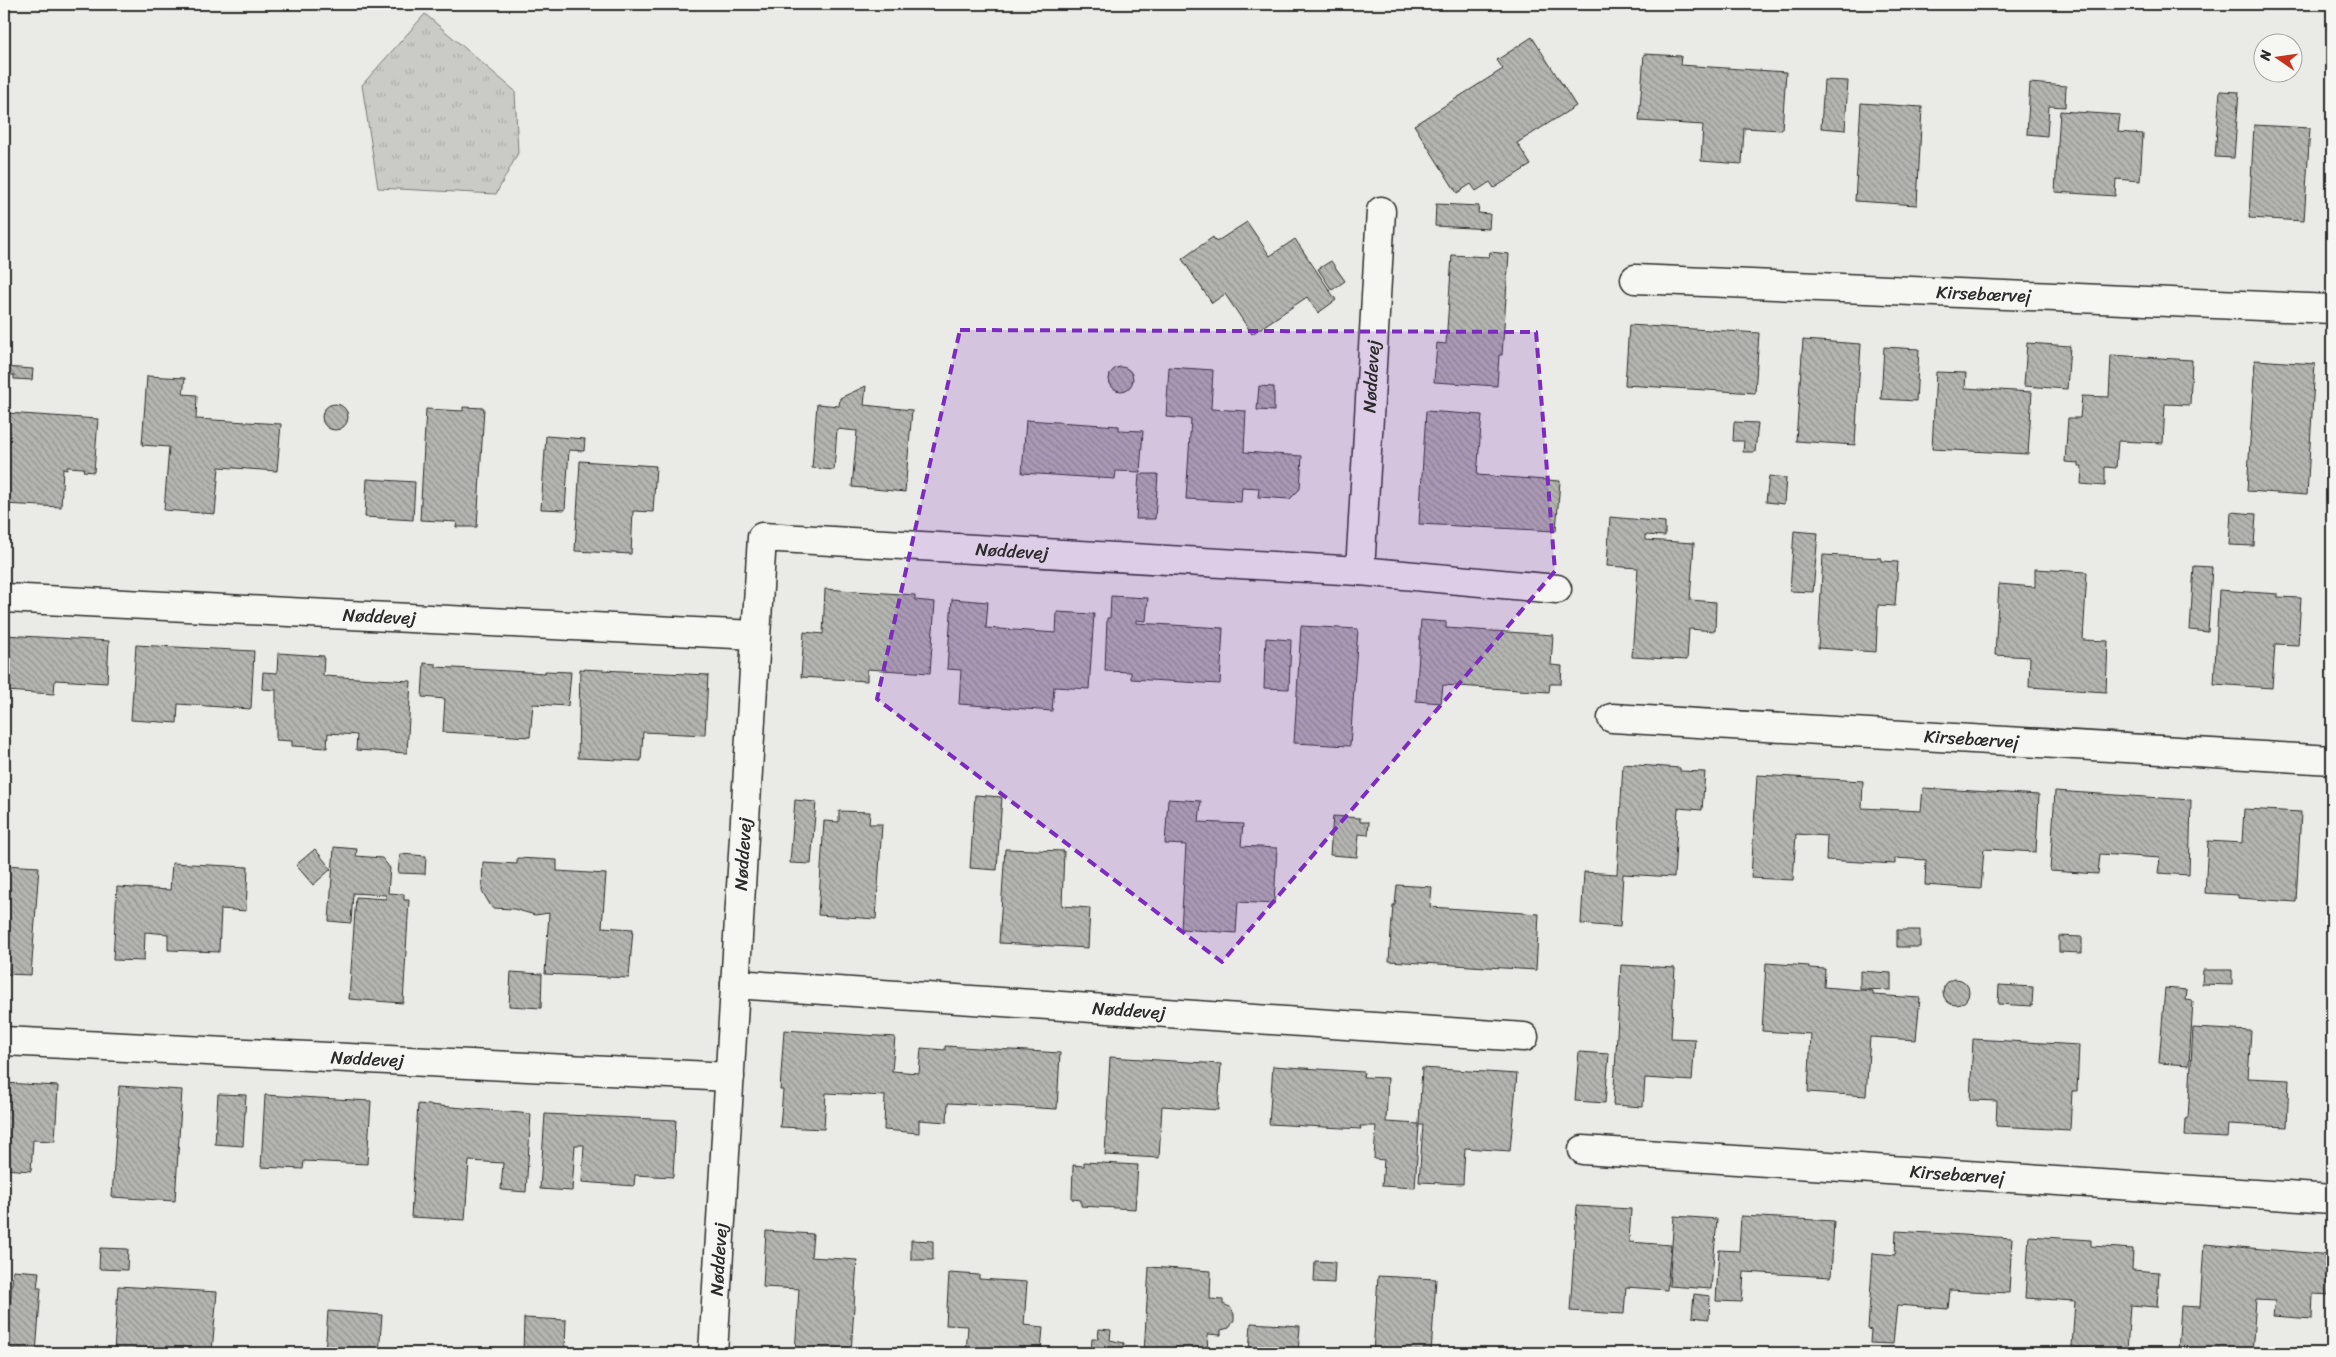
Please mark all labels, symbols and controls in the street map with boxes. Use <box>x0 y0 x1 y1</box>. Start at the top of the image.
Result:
north arrow <box>2254 32 2304 82</box>
text: N <box>2252 47 2279 64</box>
street label: Kirsebærvej <box>1936 276 2033 312</box>
street label: Nøddevej <box>1353 339 1389 414</box>
street label: Nøddevej <box>975 533 1050 569</box>
street label: Nøddevej <box>342 599 417 634</box>
street label: Kirsebærvej <box>1923 720 2020 758</box>
street label: Nøddevej <box>725 816 761 891</box>
street label: Nøddevej <box>1091 992 1167 1029</box>
street label: Nøddevej <box>330 1041 405 1077</box>
street label: Kirsebærvej <box>1909 1155 2006 1194</box>
street label: Nøddevej <box>700 1221 737 1297</box>

